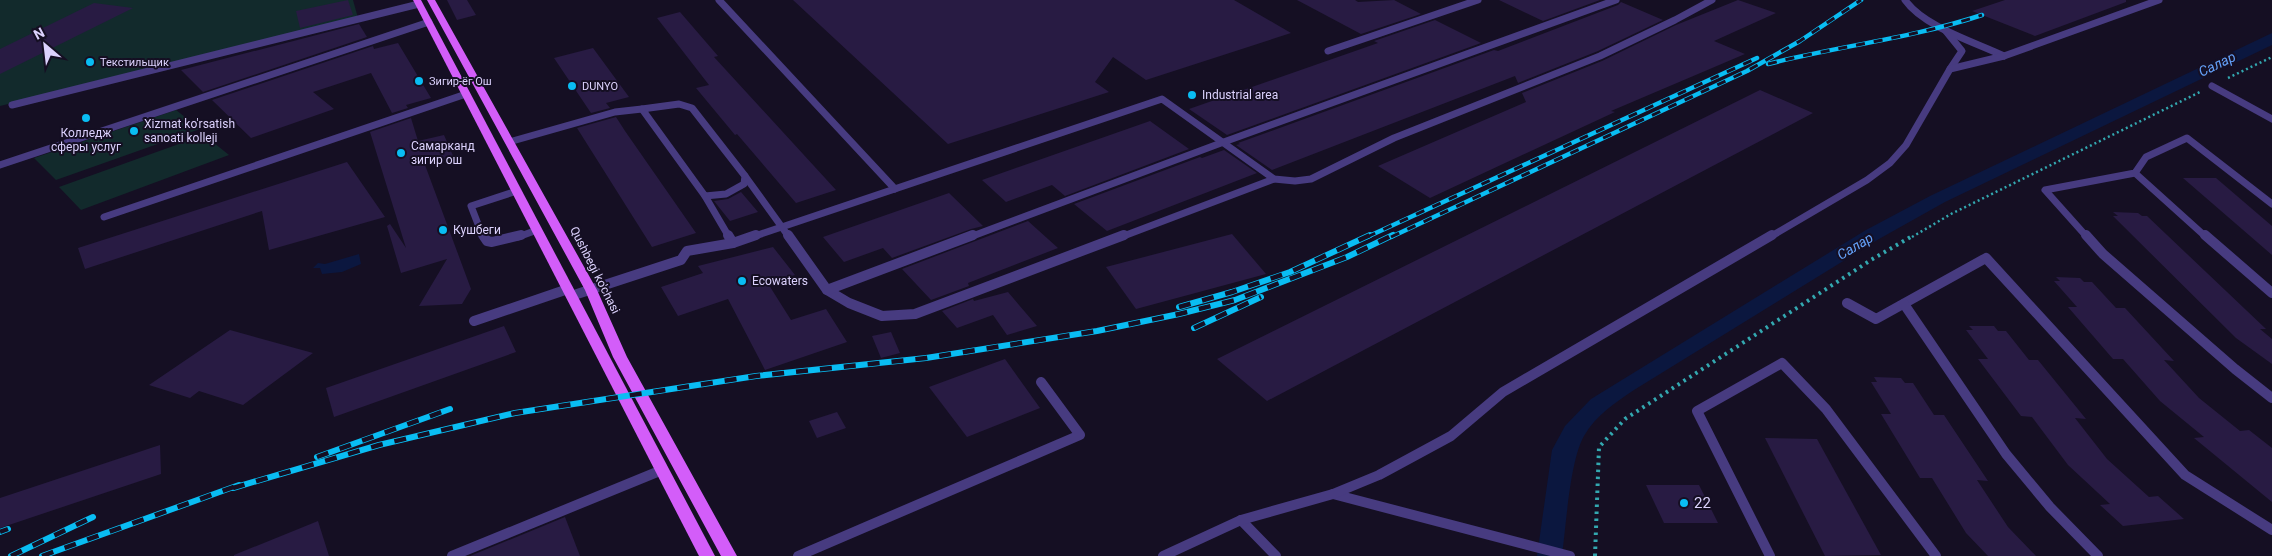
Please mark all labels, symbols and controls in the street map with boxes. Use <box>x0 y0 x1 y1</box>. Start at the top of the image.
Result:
north arrow <box>20 20 70 70</box>
text: N <box>31 24 47 43</box>
water label: Салар <box>2196 48 2238 80</box>
marker: Текстильщик <box>84 56 96 68</box>
place label: Текстильщик <box>100 56 169 69</box>
marker: Зигир-ёг Ош <box>413 75 425 87</box>
place label: Зигир-ёг Ош <box>429 75 492 88</box>
marker: DUNYO <box>566 80 578 92</box>
place label: DUNYO <box>582 80 618 93</box>
place label: Industrial area <box>1202 88 1278 102</box>
marker: Industrial area <box>1186 89 1198 101</box>
marker: Колледж сферы услуг <box>80 112 92 124</box>
place label: Xizmat ko'rsatish sanoati kolleji <box>144 117 235 145</box>
marker: Xizmat ko'rsatish sanoati kolleji <box>128 125 140 137</box>
place label: Колледж сферы услуг <box>51 126 121 154</box>
place label: Самарканд зигир ош <box>411 139 475 167</box>
marker: Самарканд зигир ош <box>395 147 407 159</box>
place label: Кушбеги <box>453 223 501 237</box>
marker: Кушбеги <box>437 224 449 236</box>
street label: Qushbegi ko'chasi <box>567 224 623 316</box>
water label: Салар <box>1834 229 1876 263</box>
place label: Ecowaters <box>752 274 808 288</box>
marker: Ecowaters <box>736 275 748 287</box>
place label: 22 <box>1694 494 1711 512</box>
marker: 22 <box>1678 497 1690 509</box>

